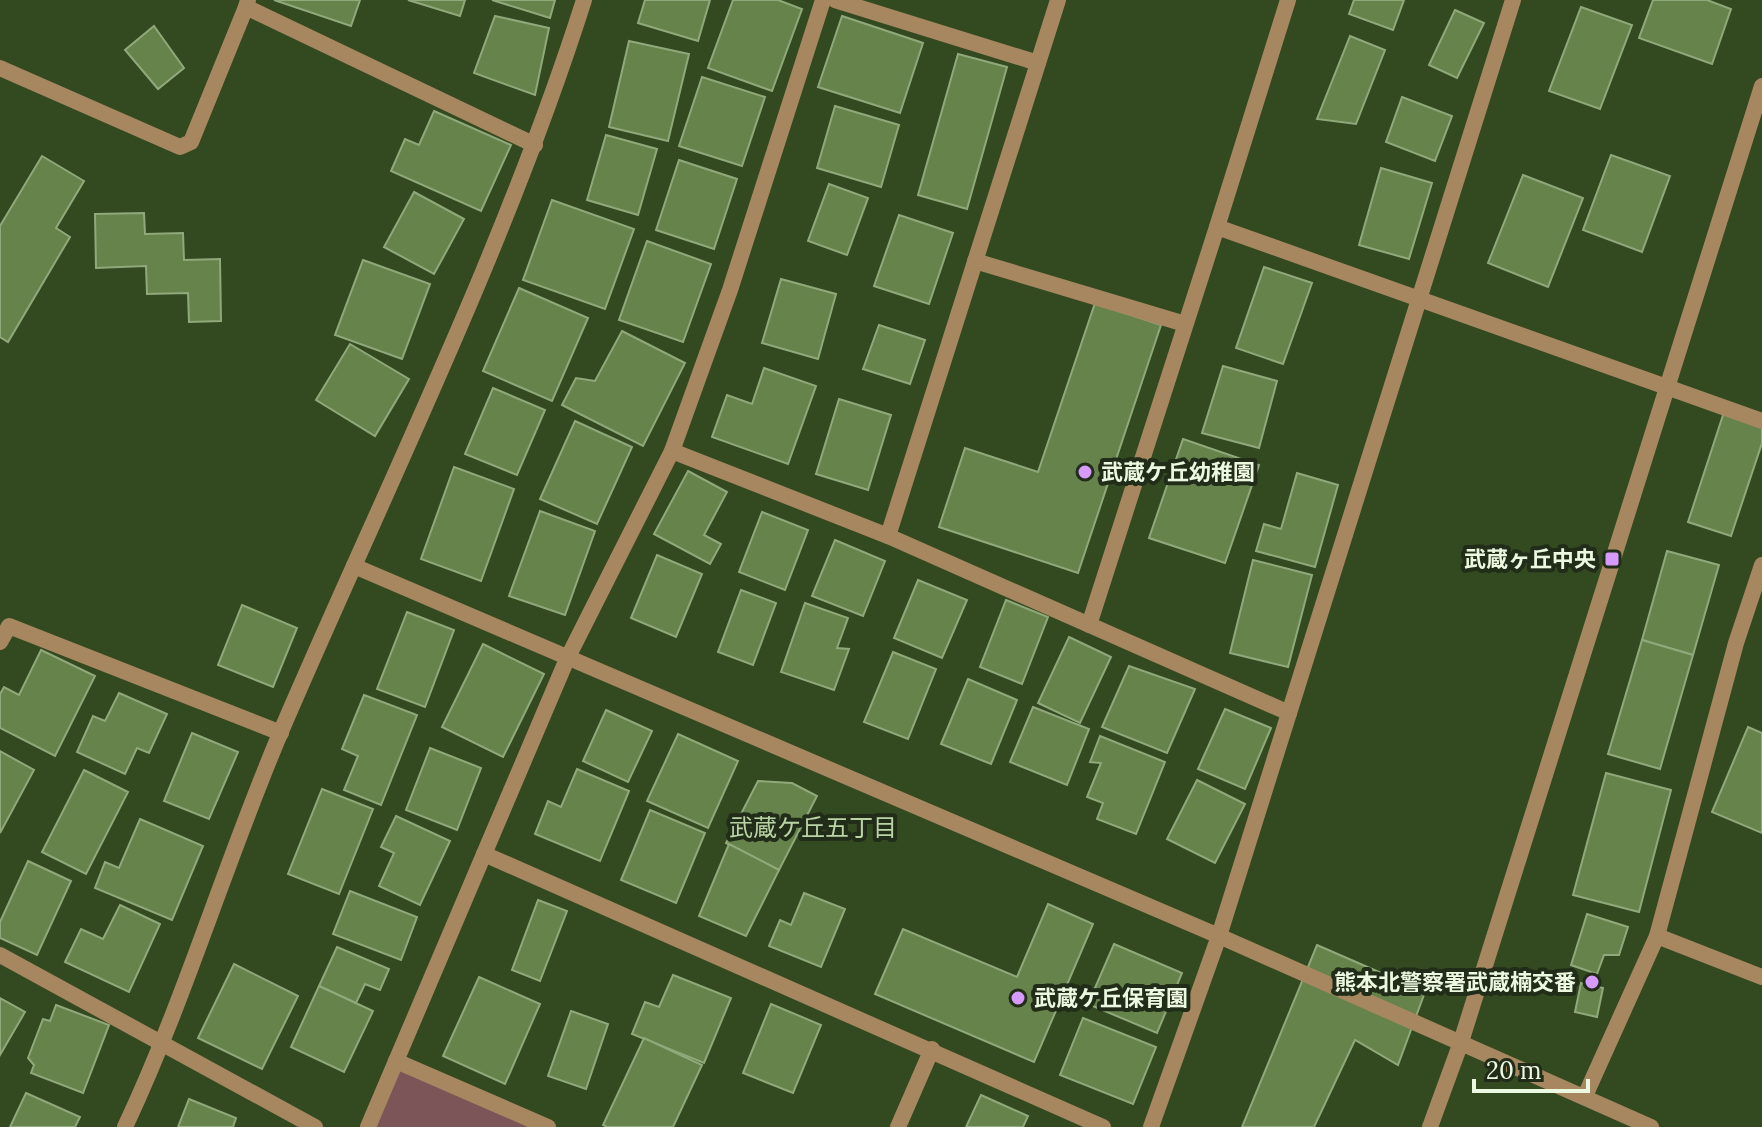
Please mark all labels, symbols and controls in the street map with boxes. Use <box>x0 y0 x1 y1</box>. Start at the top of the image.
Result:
place label: 武蔵ケ丘幼稚園 <box>1101 458 1255 486</box>
marker: 武蔵ケ丘幼稚園 <box>1076 463 1094 481</box>
place label: 武蔵ヶ丘中央 <box>1464 545 1596 573</box>
marker: 武蔵ヶ丘中央 <box>1603 550 1621 568</box>
district label: 武蔵ケ丘五丁目 <box>729 812 897 843</box>
place label: 熊本北警察署武蔵楠交番 <box>1334 968 1576 996</box>
marker: 熊本北警察署武蔵楠交番 <box>1583 973 1601 991</box>
place label: 武蔵ケ丘保育園 <box>1034 984 1188 1012</box>
marker: 武蔵ケ丘保育園 <box>1009 989 1027 1007</box>
scale bar <box>1474 1043 1588 1093</box>
text: 20 m <box>1486 1055 1542 1086</box>

